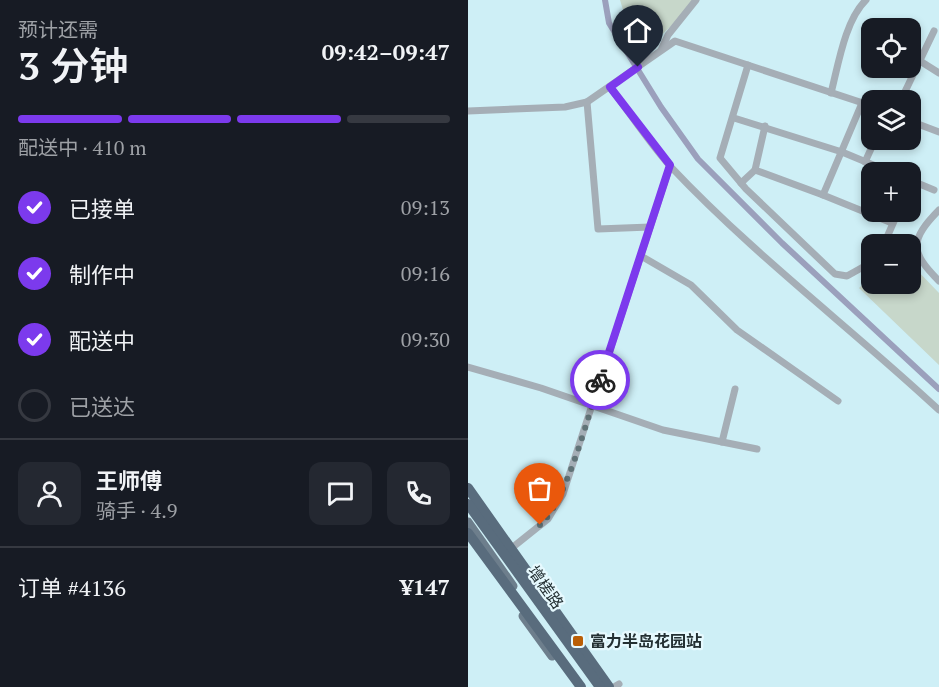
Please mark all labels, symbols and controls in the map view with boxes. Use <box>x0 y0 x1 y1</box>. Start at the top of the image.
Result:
pin <box>612 5 663 67</box>
icon: home <box>621 14 654 47</box>
text: 预计还需 <box>18 16 98 43</box>
map controls <box>861 18 921 294</box>
button: locate <box>861 18 921 78</box>
text: 09:42–09:47 <box>322 37 450 66</box>
text: 3 分钟 <box>18 39 129 91</box>
button: layers <box>861 90 921 150</box>
text: 配送中 · 410 m <box>18 134 147 161</box>
button: + <box>861 162 921 222</box>
icon: check <box>18 191 51 224</box>
text: 已接单 <box>69 194 135 223</box>
text: 09:13 <box>401 194 450 221</box>
button: − <box>861 234 921 294</box>
icon: check <box>18 257 51 290</box>
text: 制作中 <box>69 260 135 289</box>
text: 09:16 <box>401 260 450 287</box>
icon: check <box>18 323 51 356</box>
text: 配送中 <box>69 326 135 355</box>
text: 09:30 <box>401 326 450 353</box>
courier <box>570 350 630 410</box>
icon: bike <box>584 364 617 397</box>
text: 已送达 <box>69 392 135 421</box>
button: person <box>18 462 81 525</box>
button: chat <box>309 462 372 525</box>
button: phone <box>387 462 450 525</box>
pin <box>514 463 565 525</box>
text: 王师傅 <box>96 466 162 495</box>
icon: bag <box>523 472 556 505</box>
text: 骑手 · 4.9 <box>96 497 177 524</box>
street label: 增槎路 <box>523 561 569 613</box>
text: ¥147 <box>400 572 450 601</box>
text: 订单 #4136 <box>18 573 126 602</box>
place label: 富力半岛花园站 <box>590 630 702 652</box>
marker: 富力半岛花园站 <box>571 634 585 648</box>

